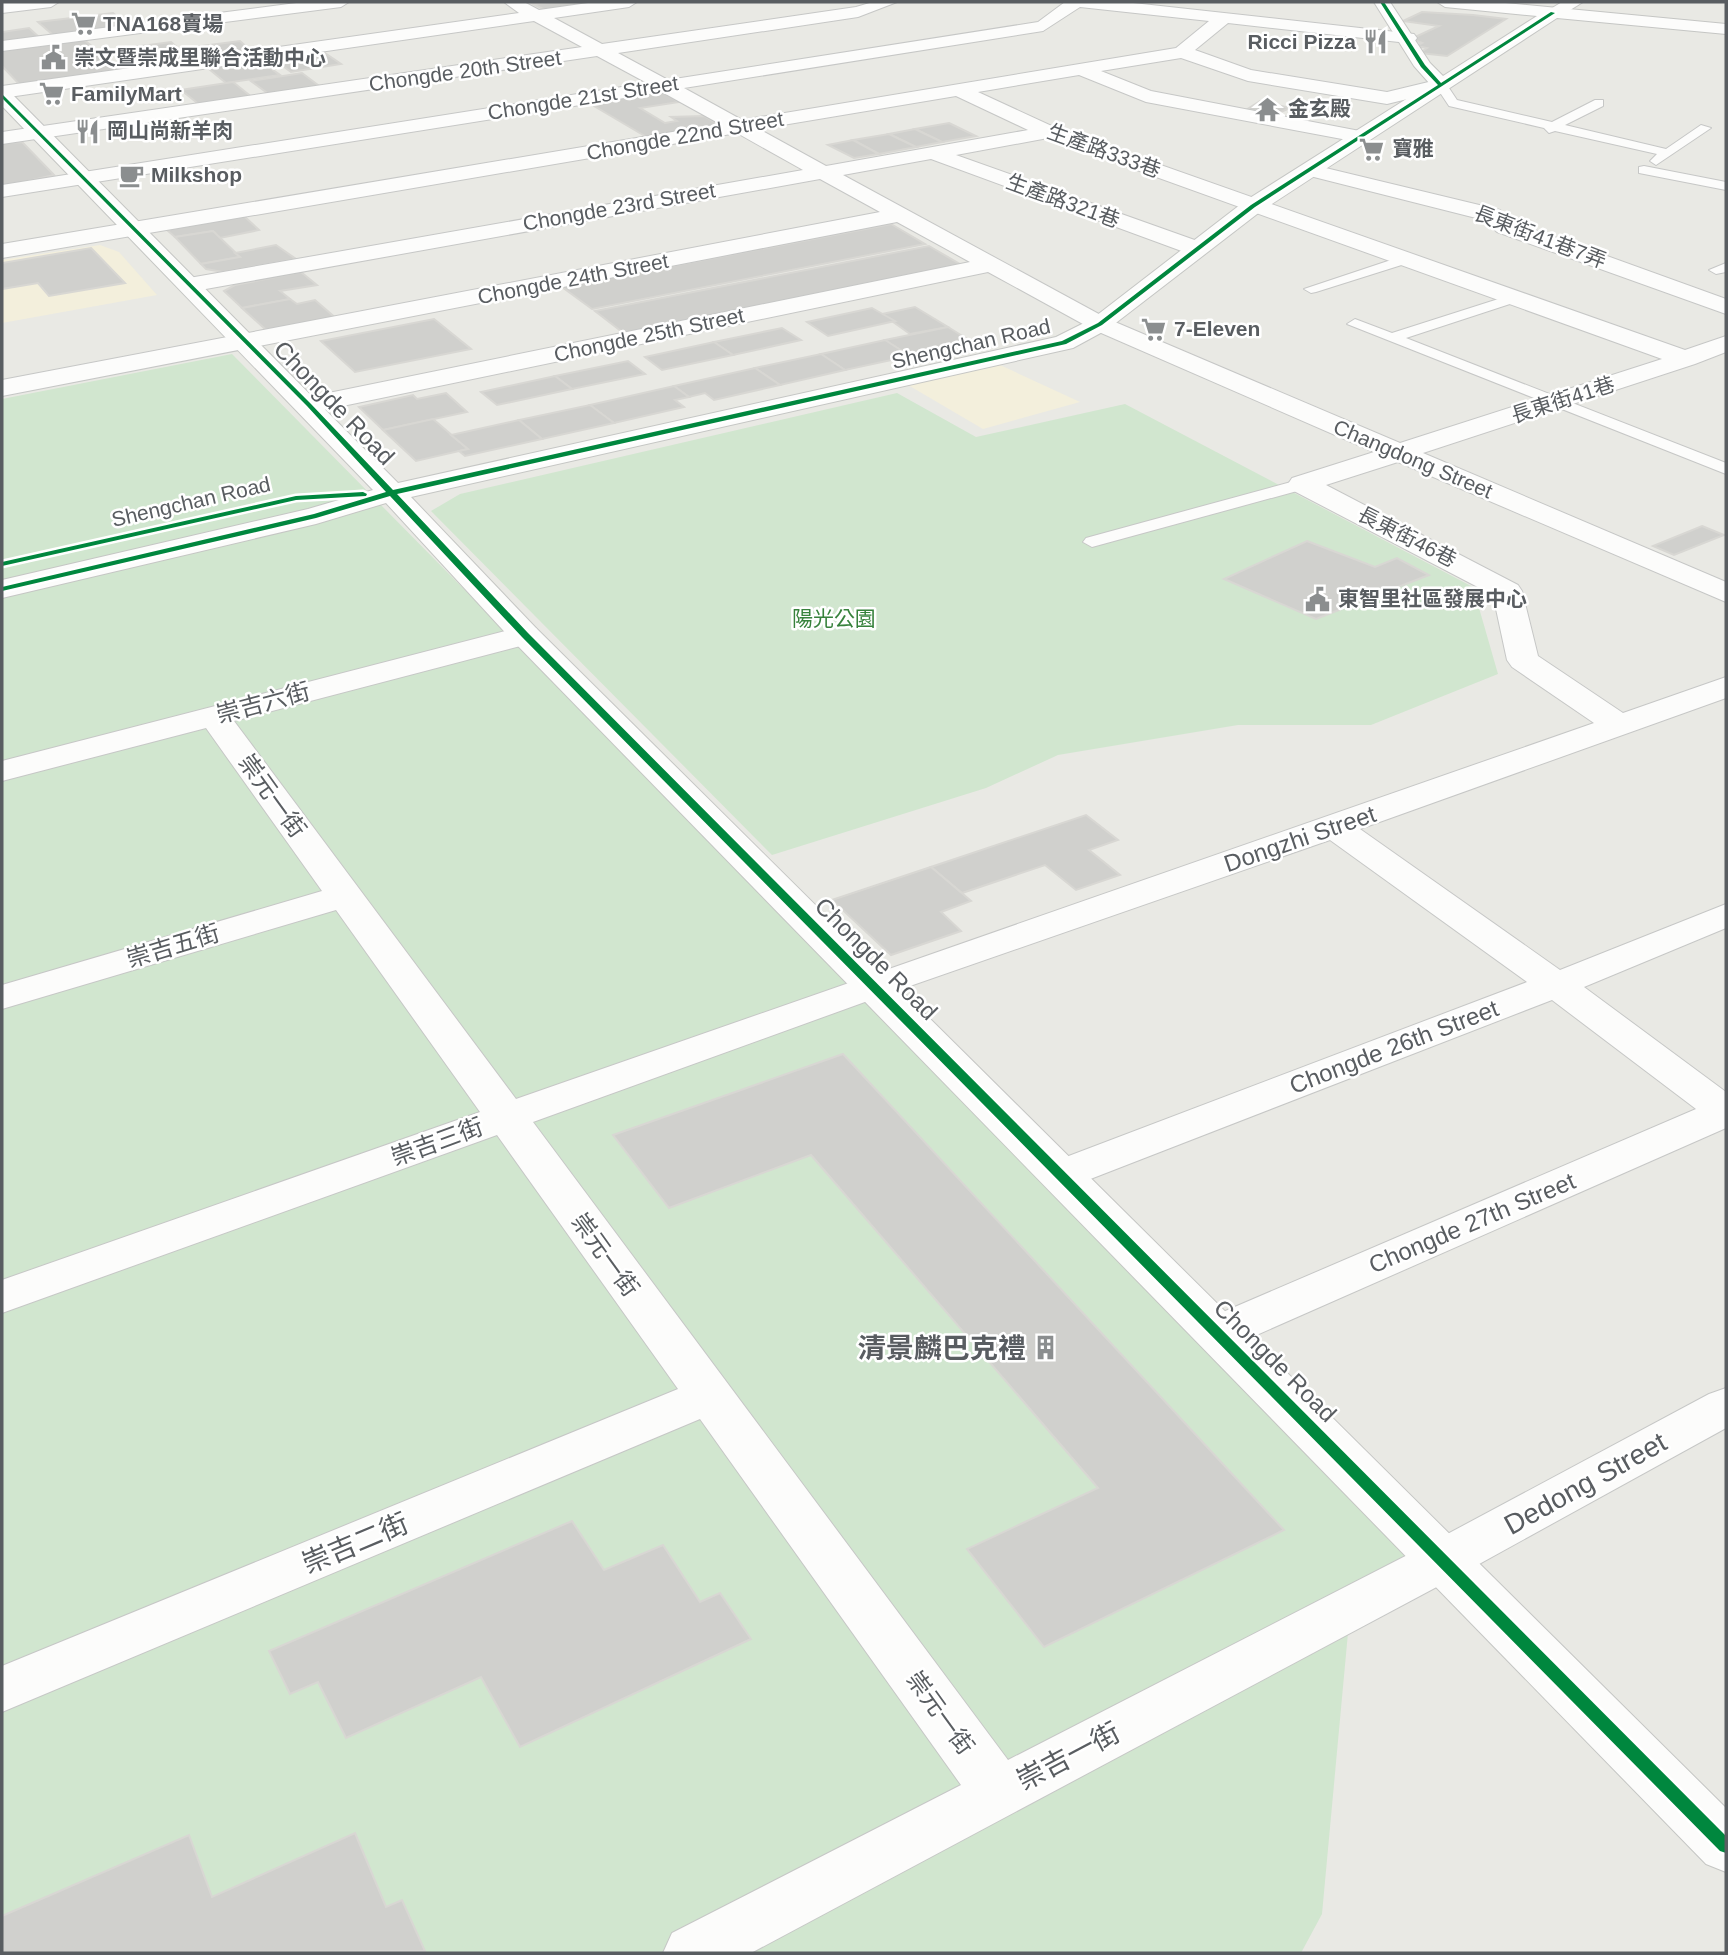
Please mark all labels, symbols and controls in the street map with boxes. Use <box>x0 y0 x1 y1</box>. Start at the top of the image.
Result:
supermarket icon: TNA168賣場 <box>69 10 97 38</box>
place label: TNA168賣場 <box>103 12 223 35</box>
restaurant icon: Ricci Pizza <box>1362 28 1390 56</box>
place label: Ricci Pizza <box>1247 30 1356 53</box>
public building icon: 崇文暨崇成里聯合活動中心 <box>40 44 68 72</box>
place label: 崇文暨崇成里聯合活動中心 <box>74 46 326 69</box>
street label: Chongde 20th Street <box>367 46 563 95</box>
street label: Chongde 21st Street <box>486 71 680 124</box>
supermarket icon: FamilyMart <box>37 80 65 108</box>
place label: FamilyMart <box>71 82 182 105</box>
temple icon: 金玄殿 <box>1254 95 1282 123</box>
place label: 金玄殿 <box>1288 97 1351 120</box>
street label: Chongde 22nd Street <box>585 107 785 164</box>
restaurant icon: 岡山尚新羊肉 <box>73 117 101 145</box>
place label: 岡山尚新羊肉 <box>107 119 233 142</box>
street label: 生產路333巷 <box>1044 119 1164 182</box>
supermarket icon: 寶雅 <box>1358 135 1386 163</box>
place label: 寶雅 <box>1392 137 1434 160</box>
cafe icon: Milkshop <box>117 161 145 189</box>
place label: Milkshop <box>151 163 242 186</box>
street label: 生產路321巷 <box>1003 169 1123 232</box>
street label: Chongde 23rd Street <box>521 178 717 235</box>
street label: 長東街41巷7弄 <box>1471 201 1610 272</box>
street label: Chongde 24th Street <box>476 249 670 308</box>
street label: Chongde 25th Street <box>552 303 746 366</box>
street label: Shengchan Road <box>889 314 1053 373</box>
supermarket icon: 7-Eleven <box>1140 315 1168 343</box>
place label: 7-Eleven <box>1174 317 1260 340</box>
street label: Chongde Road <box>269 335 400 470</box>
street label: 長東街41巷 <box>1508 372 1617 427</box>
street label: Changdong Street <box>1330 415 1496 502</box>
street label: Shengchan Road <box>109 472 273 531</box>
street label: 長東街46巷 <box>1354 502 1460 571</box>
public building icon: 東智里社區發展中心 <box>1304 585 1332 613</box>
place label: 東智里社區發展中心 <box>1338 587 1527 610</box>
park label: 陽光公園 <box>792 607 876 630</box>
street label: 崇吉六街 <box>213 677 313 728</box>
street label: 崇元一街 <box>233 749 312 842</box>
street label: Dongzhi Street <box>1220 800 1380 877</box>
street label: Chongde Road <box>810 892 943 1025</box>
street label: 崇吉五街 <box>123 919 223 972</box>
street label: Chongde 26th Street <box>1286 994 1502 1099</box>
street label: 崇吉三街 <box>387 1112 487 1171</box>
street label: Chongde 27th Street <box>1365 1167 1579 1278</box>
street label: 崇元一街 <box>566 1208 645 1301</box>
street label: Chongde Road <box>1209 1294 1342 1427</box>
place label: 清景麟巴克禮 <box>858 1333 1026 1364</box>
building icon: 清景麟巴克禮 <box>1032 1334 1060 1362</box>
street label: Dedong Street <box>1499 1426 1672 1541</box>
street label: 崇吉二街 <box>298 1507 413 1580</box>
street label: 崇元一街 <box>901 1666 980 1759</box>
street label: 崇吉一街 <box>1012 1716 1125 1796</box>

